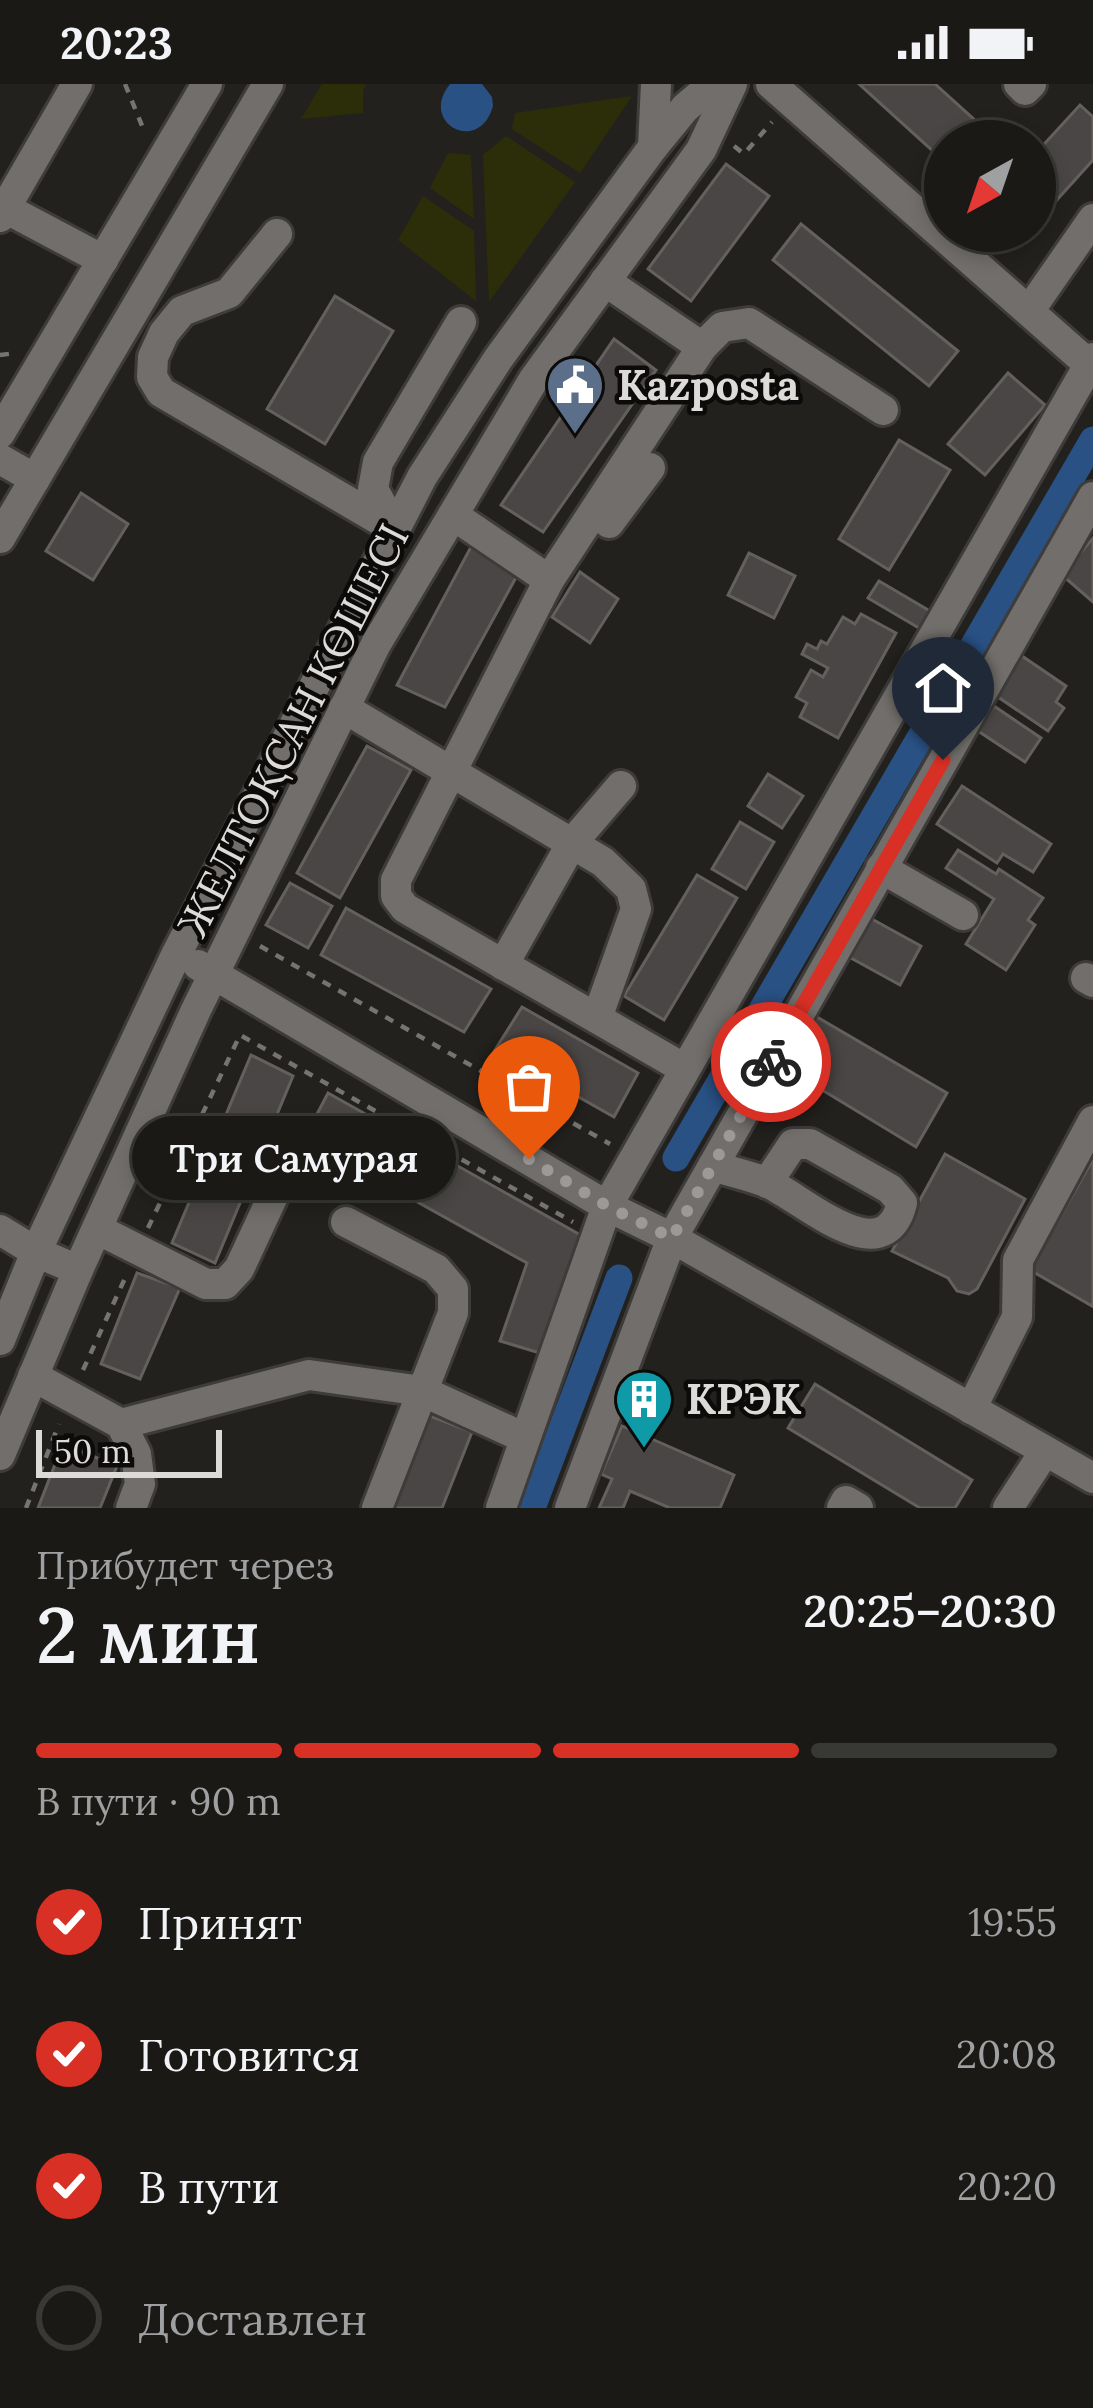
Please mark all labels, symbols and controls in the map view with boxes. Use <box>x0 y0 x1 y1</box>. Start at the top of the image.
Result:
text: 20:23 <box>60 14 173 71</box>
north arrow <box>924 120 1056 252</box>
map controls <box>924 120 1056 252</box>
public building icon: Kazposta <box>544 354 606 436</box>
place label: Kazposta <box>617 358 799 412</box>
street label: ЖЕЛТОҚСАН КӨШЕСІ <box>165 515 421 945</box>
pin <box>892 637 994 760</box>
icon: home <box>910 655 976 721</box>
courier <box>711 1002 831 1122</box>
icon: bike <box>738 1029 804 1095</box>
pin <box>478 1036 580 1159</box>
icon: bag <box>496 1054 562 1120</box>
callout: Три Самурая <box>133 1117 457 1201</box>
text: Три Самурая <box>169 1133 419 1183</box>
building icon: КРЭК <box>613 1368 675 1450</box>
place label: КРЭК <box>686 1372 801 1426</box>
scale bar <box>36 1424 222 1477</box>
text: 50 m <box>54 1430 131 1472</box>
text: Прибудет через <box>36 1540 334 1590</box>
text: 20:25–20:30 <box>803 1582 1057 1639</box>
text: 2 мин <box>36 1585 260 1684</box>
text: В пути · 90 m <box>36 1776 281 1826</box>
icon: check <box>36 1889 102 1955</box>
text: Принят <box>138 1894 302 1951</box>
text: 19:55 <box>968 1897 1057 1947</box>
icon: check <box>36 2021 102 2087</box>
text: Готовится <box>138 2026 360 2083</box>
text: 20:08 <box>956 2029 1057 2079</box>
icon: check <box>36 2153 102 2219</box>
text: В пути <box>138 2158 279 2215</box>
text: 20:20 <box>957 2161 1057 2211</box>
text: Доставлен <box>138 2290 367 2347</box>

